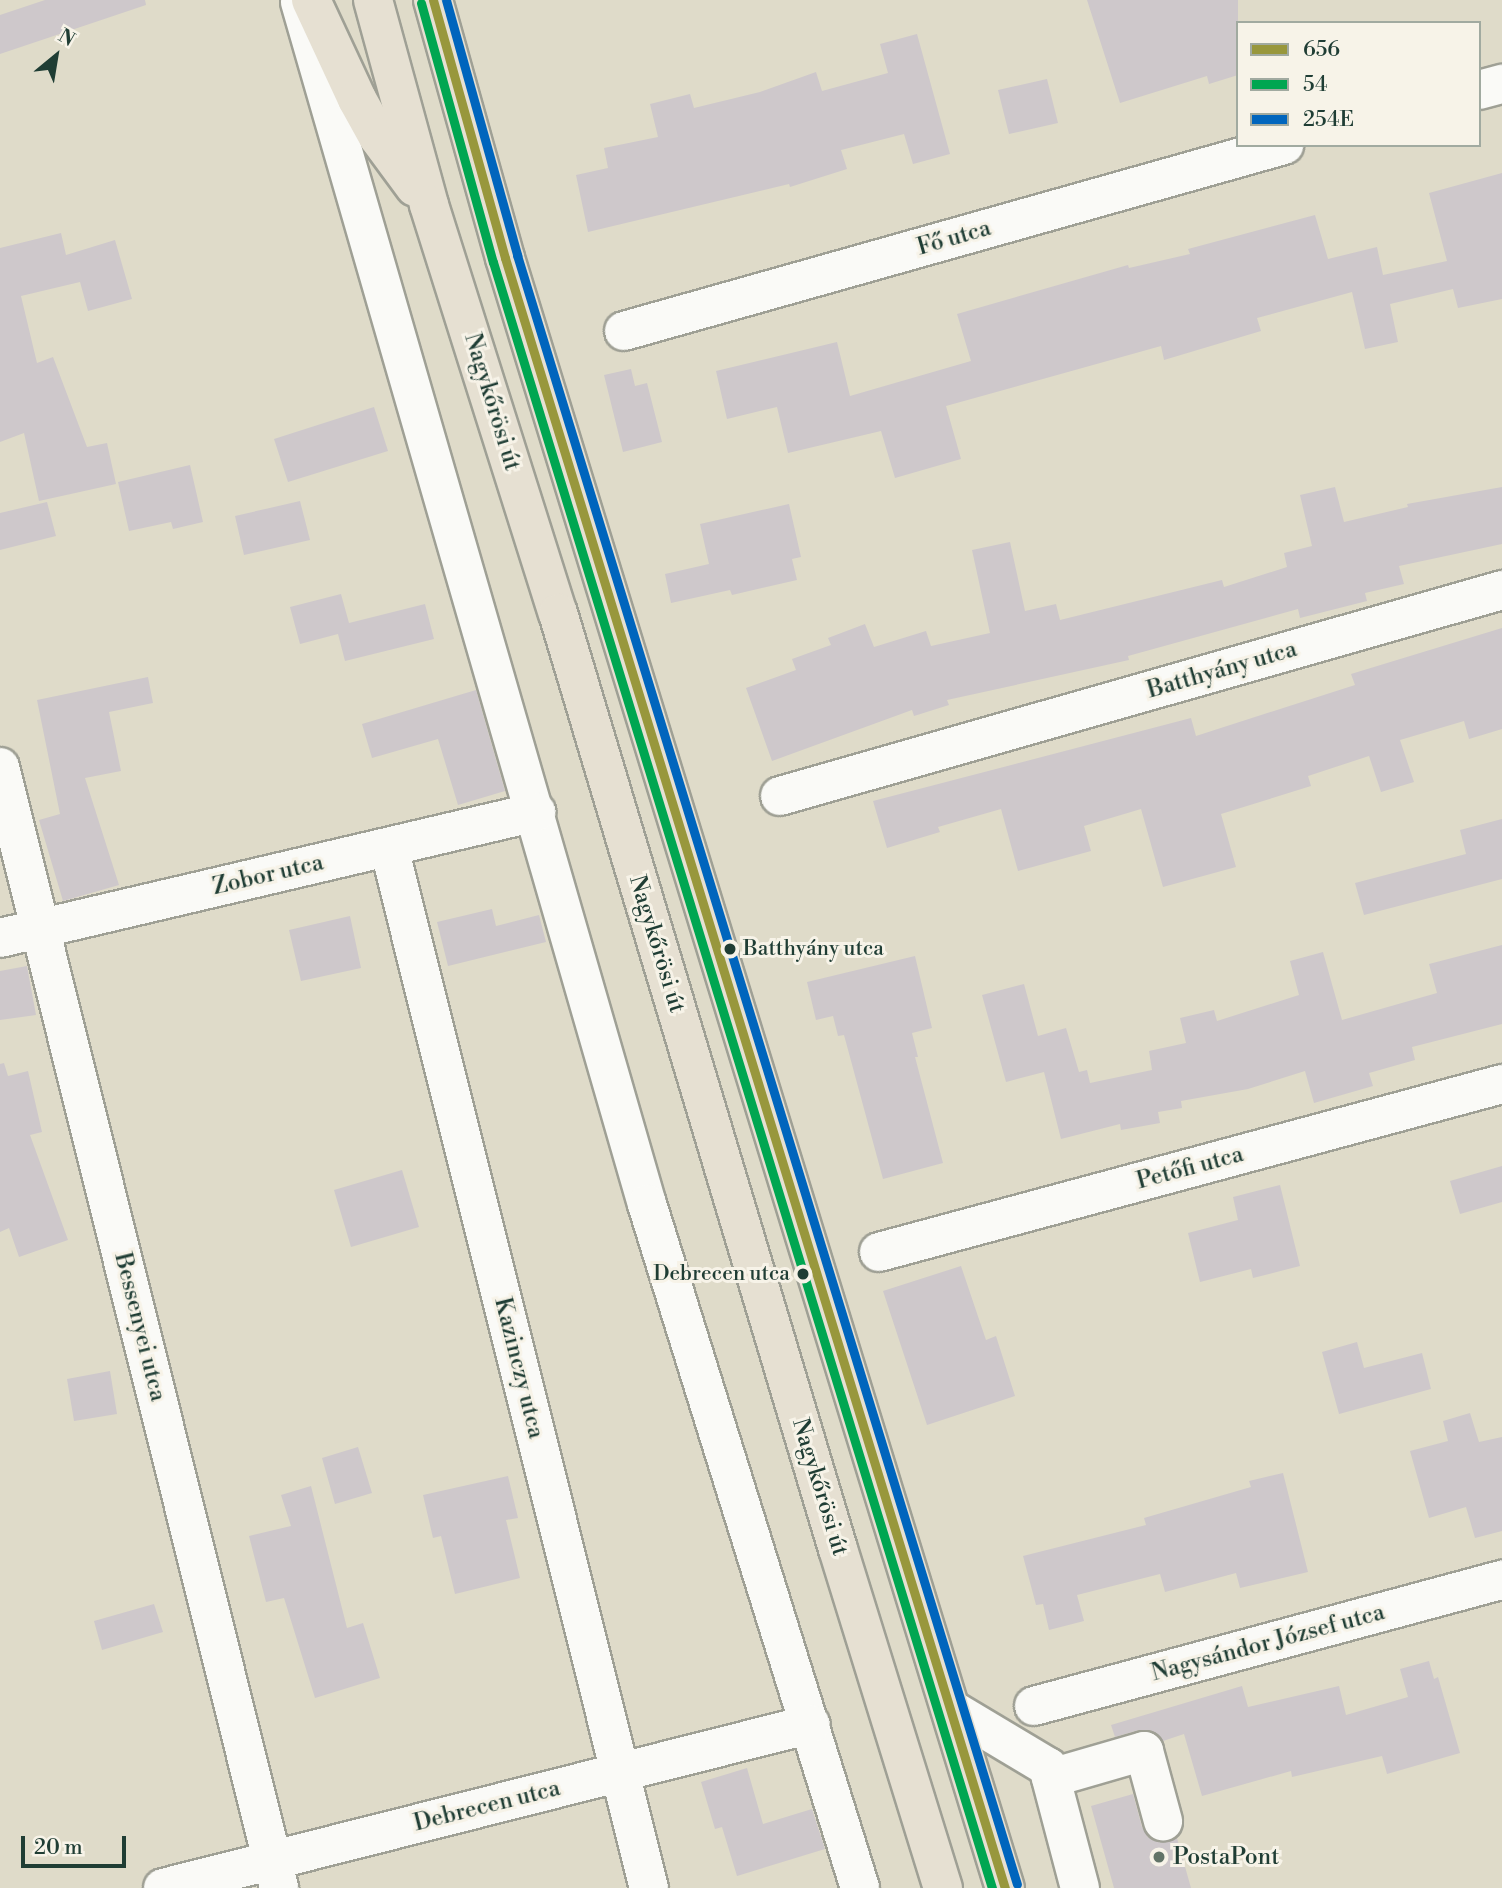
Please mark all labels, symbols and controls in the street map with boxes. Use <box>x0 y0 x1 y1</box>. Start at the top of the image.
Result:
north arrow <box>21 21 91 91</box>
legend <box>1236 21 1481 147</box>
text: N <box>54 24 79 52</box>
text: 656 <box>1303 37 1340 63</box>
text: 54 <box>1303 72 1328 98</box>
text: 254E <box>1303 107 1354 133</box>
street label: Fő utca <box>914 214 994 262</box>
street label: Nagykőrösi út <box>458 330 526 474</box>
street label: Batthyány utca <box>1144 635 1300 705</box>
street label: Zobor utca <box>210 849 326 901</box>
street label: Nagykőrösi út <box>623 872 691 1016</box>
place label: Batthyány utca <box>743 936 884 962</box>
marker: Batthyány utca <box>723 942 737 956</box>
street label: Petőfi utca <box>1134 1141 1246 1195</box>
street label: Bessenyei utca <box>108 1250 172 1404</box>
place label: Debrecen utca <box>653 1261 790 1287</box>
marker: Debrecen utca <box>796 1267 810 1281</box>
street label: Kazinczy utca <box>488 1295 550 1441</box>
street label: Nagykőrösi út <box>786 1415 854 1559</box>
street label: Nagysándor József utca <box>1148 1599 1388 1687</box>
street label: Debrecen utca <box>411 1774 563 1838</box>
scale bar <box>24 1822 130 1866</box>
text: 20 m <box>34 1835 83 1861</box>
place label: PostaPont <box>1173 1843 1279 1871</box>
marker: PostaPont <box>1151 1849 1167 1865</box>

